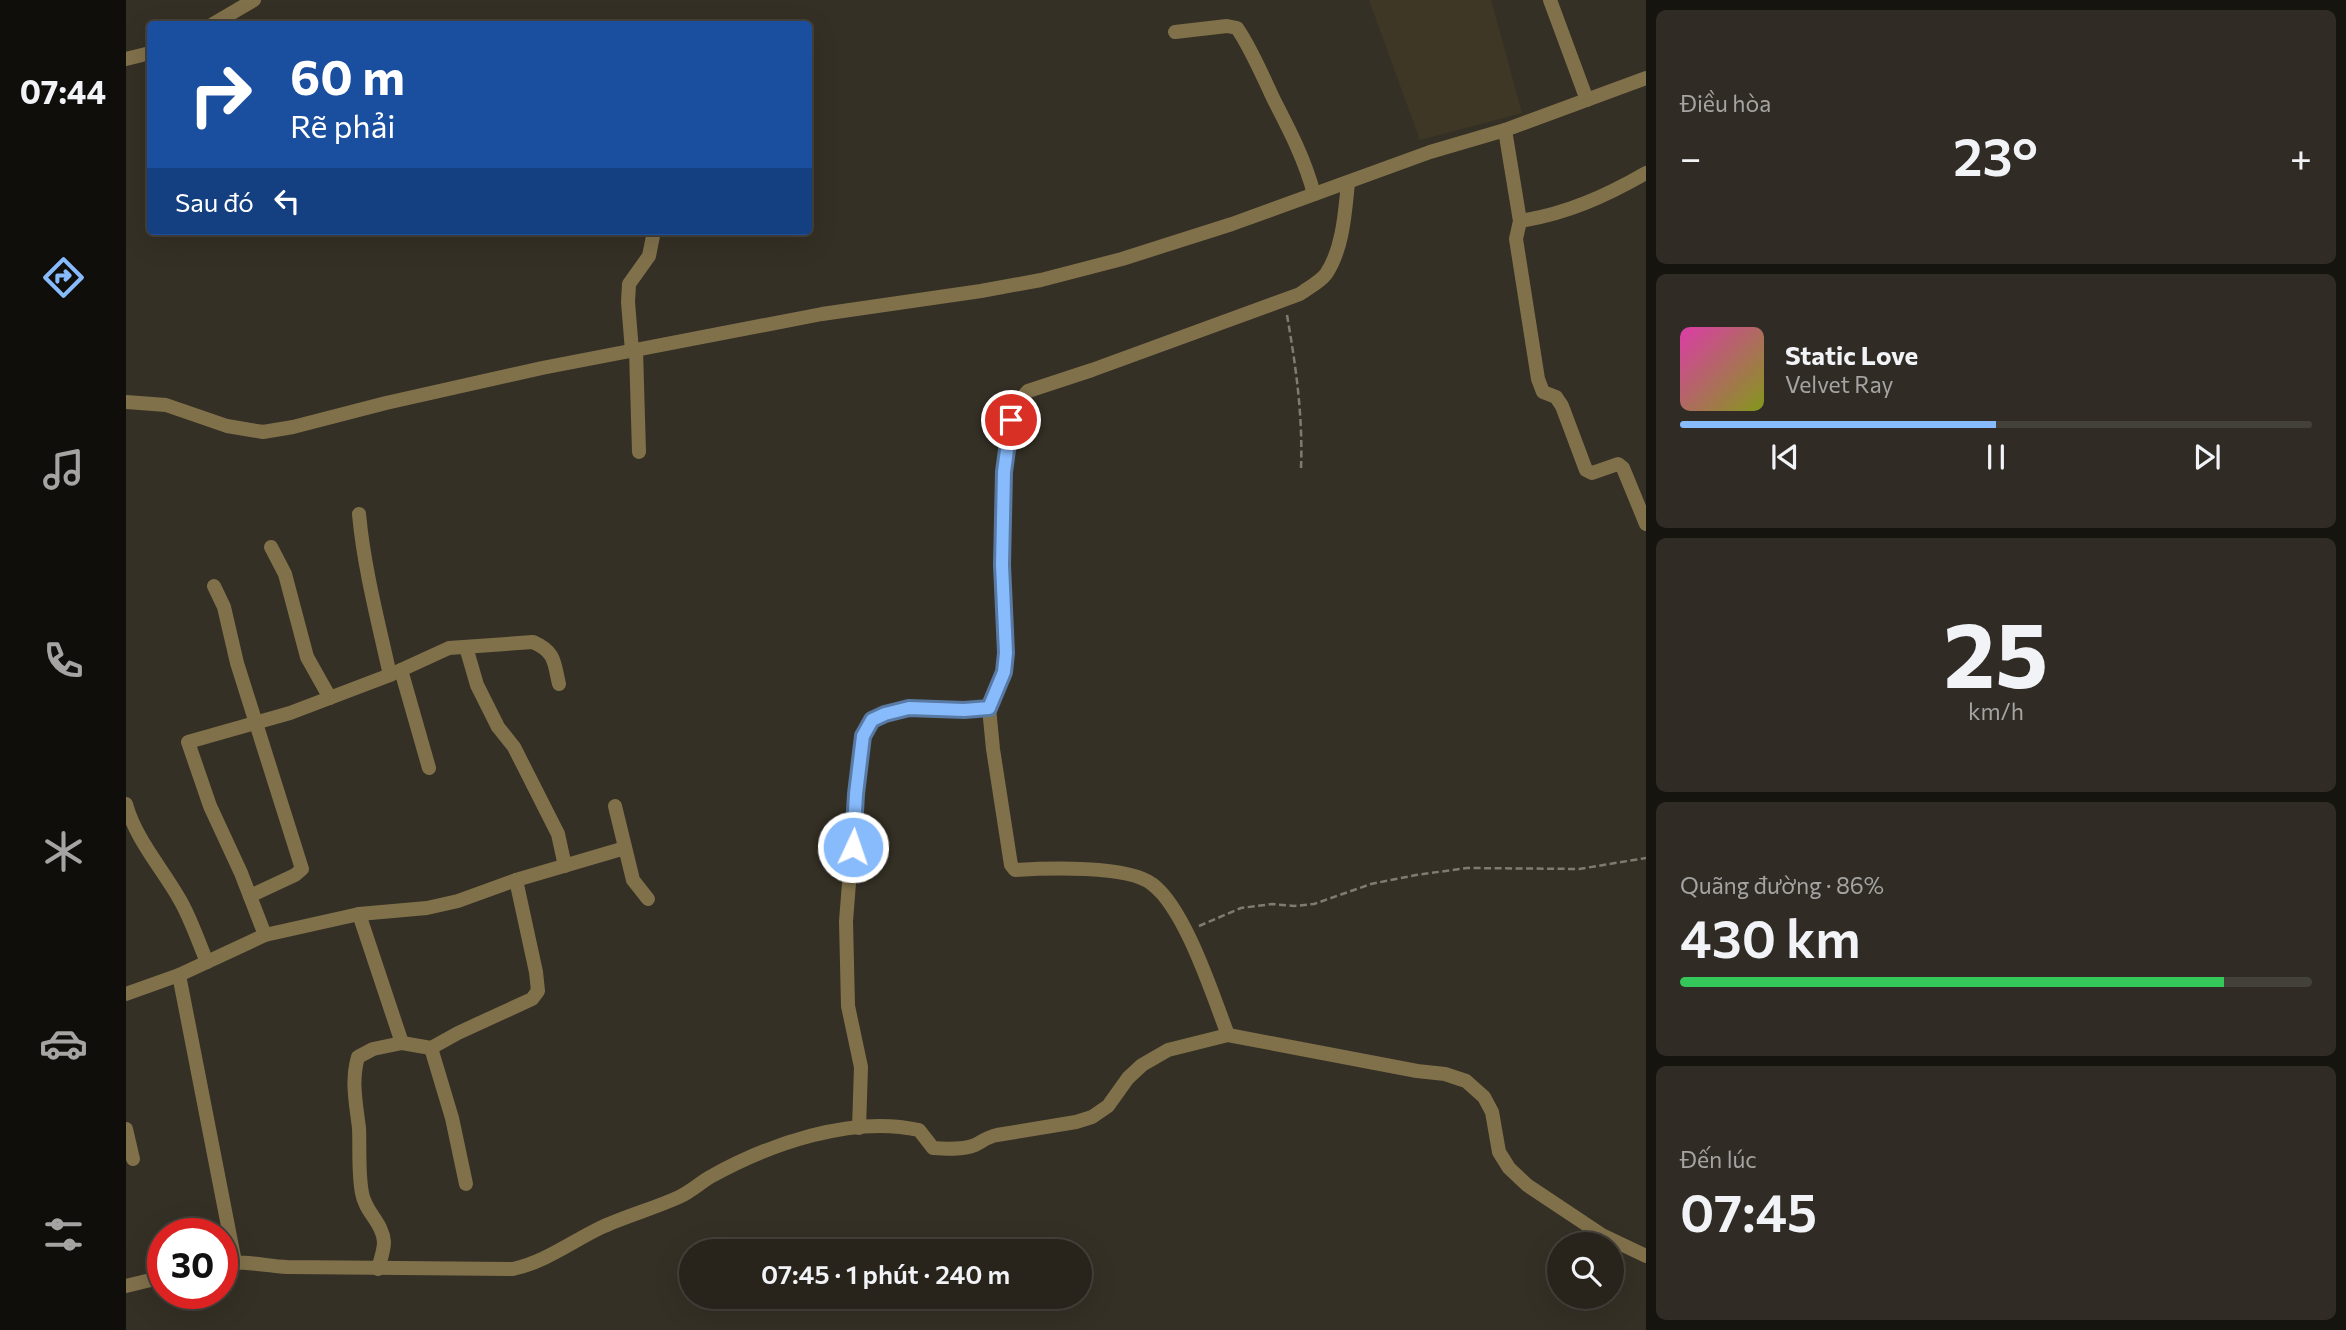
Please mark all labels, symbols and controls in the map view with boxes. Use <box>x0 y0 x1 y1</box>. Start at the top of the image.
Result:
text: 60 m <box>290 45 405 105</box>
icon: right <box>175 49 266 140</box>
text: 07:44 <box>20 71 106 111</box>
text: Điều hòa <box>1680 89 1771 117</box>
text: Rẽ phải <box>290 105 395 145</box>
text: 23° <box>1953 123 2038 187</box>
text: − <box>1680 133 1702 180</box>
text: + <box>2290 133 2312 180</box>
icon: left <box>268 182 306 220</box>
text: Sau đó <box>175 186 254 217</box>
icon: directions <box>39 253 88 302</box>
text: Static Love <box>1785 339 1918 370</box>
text: Velvet Ray <box>1785 370 1893 398</box>
pin <box>981 390 1041 450</box>
icon: arrive <box>992 401 1030 439</box>
icon: previous <box>1766 438 1804 476</box>
icon: pause <box>1977 438 2015 476</box>
icon: next <box>2188 438 2226 476</box>
icon: music <box>39 445 88 494</box>
text: 25 <box>1944 595 2048 707</box>
icon: phone <box>39 636 88 685</box>
text: km/h <box>1968 697 2024 725</box>
position arrow <box>816 810 890 884</box>
icon: climate <box>39 827 88 876</box>
text: Quãng đường · 86% <box>1680 871 1884 899</box>
text: 430 km <box>1680 905 1861 969</box>
icon: car <box>39 1019 88 1068</box>
text: Đến lúc <box>1680 1145 1757 1173</box>
text: 07:45 <box>1680 1179 1817 1243</box>
icon: filters <box>39 1210 88 1259</box>
speed limit sign: 30 <box>147 1218 238 1309</box>
map controls <box>1547 1232 1624 1309</box>
button: search <box>1547 1232 1624 1309</box>
text: 07:45 · 1 phút · 240 m <box>761 1258 1010 1289</box>

